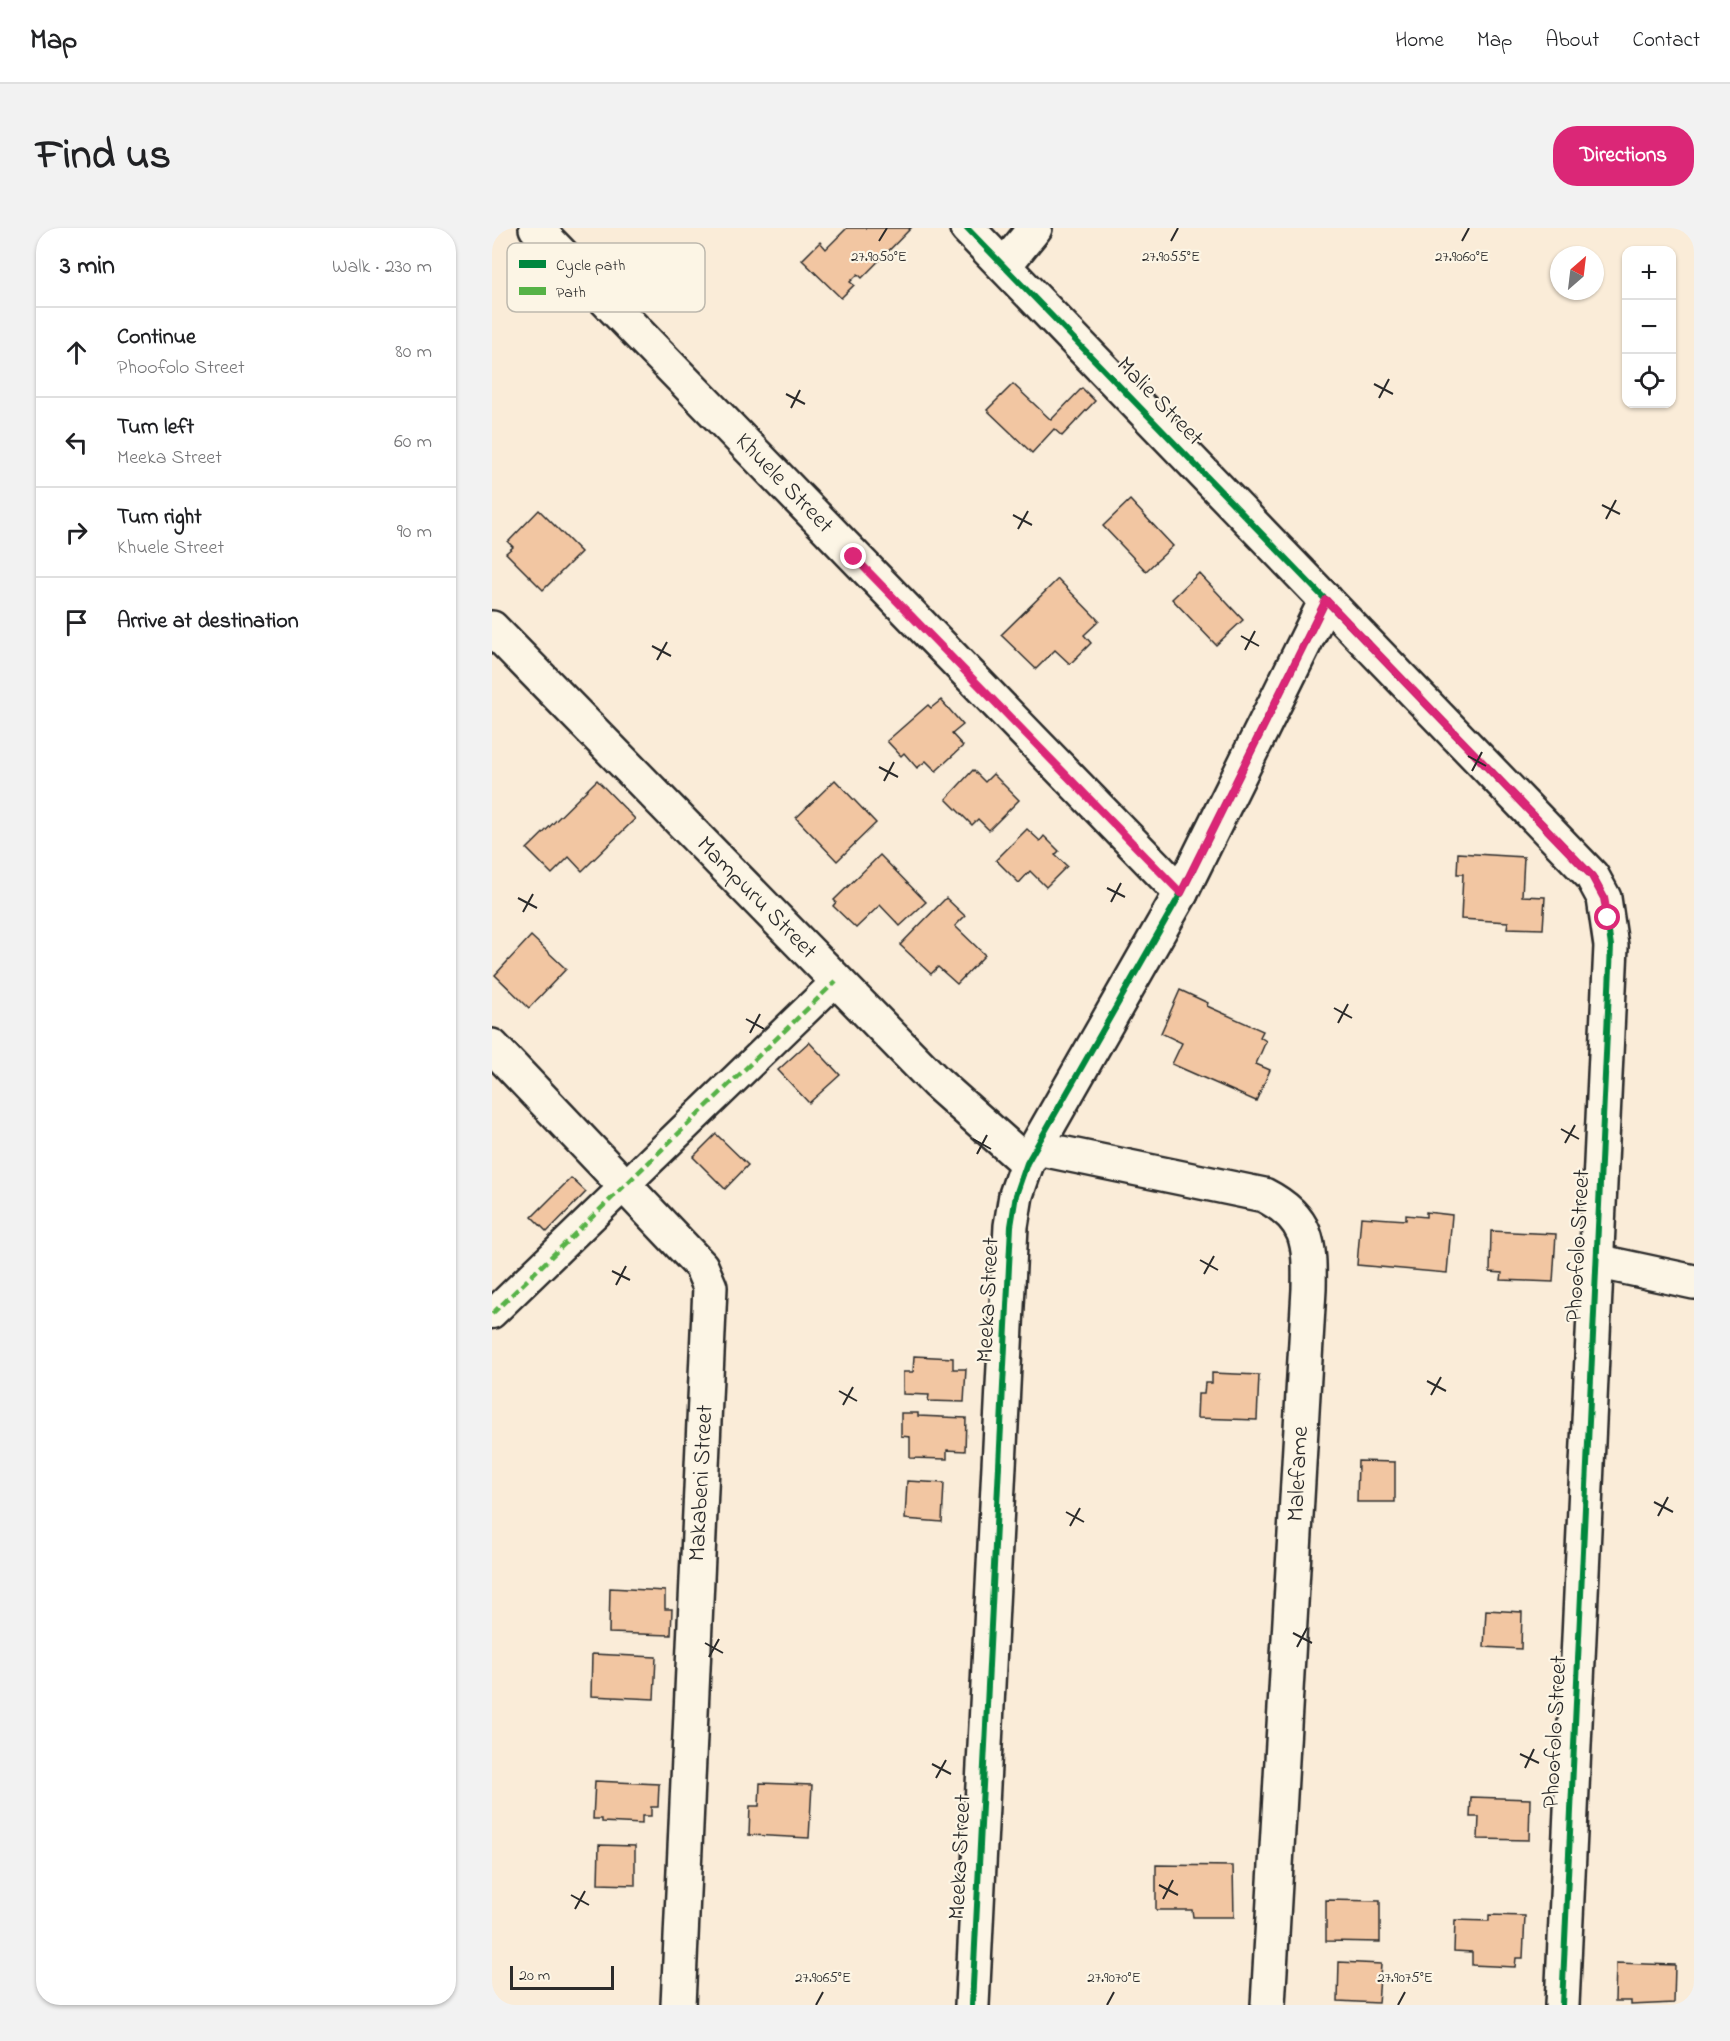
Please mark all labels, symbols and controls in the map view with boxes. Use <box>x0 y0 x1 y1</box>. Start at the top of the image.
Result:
text: Map <box>30 21 77 62</box>
text: Home <box>1395 26 1444 56</box>
text: Map <box>1477 26 1512 56</box>
text: About <box>1545 26 1599 56</box>
text: Contact <box>1632 26 1700 56</box>
text: Find us <box>36 126 171 187</box>
button: Directions <box>1553 126 1694 186</box>
legend <box>507 243 705 312</box>
text: 27.9050°E <box>851 246 907 268</box>
text: 27.9055°E <box>1142 246 1200 268</box>
text: 27.9060°E <box>1435 246 1489 268</box>
north arrow <box>1550 246 1604 300</box>
map controls <box>1622 246 1676 408</box>
button: + <box>1622 246 1676 300</box>
text: 3 min <box>60 248 115 286</box>
text: Walk · 230 m <box>332 253 432 282</box>
text: Cycle path <box>556 254 625 278</box>
text: Path <box>556 281 586 305</box>
button: − <box>1622 300 1676 354</box>
text: Continue <box>117 322 196 354</box>
icon: ahead <box>60 336 93 369</box>
text: 80 m <box>395 338 432 367</box>
street label: Malie Street <box>1107 349 1211 455</box>
text: Phoofolo Street <box>117 354 245 383</box>
button: locate <box>1622 354 1676 408</box>
text: Turn left <box>117 412 194 444</box>
street label: Khuele Street <box>726 425 841 542</box>
icon: left <box>60 426 93 459</box>
text: 60 m <box>394 428 432 457</box>
text: Meeka Street <box>117 444 222 473</box>
text: Turn right <box>117 502 202 534</box>
icon: right <box>60 516 93 549</box>
text: 90 m <box>397 518 432 547</box>
text: Khuele Street <box>117 534 224 563</box>
route end <box>840 543 866 569</box>
icon: arrive <box>60 606 93 639</box>
text: Arrive at destination <box>117 606 299 638</box>
street label: Mampuru Street <box>688 829 825 968</box>
route start <box>1594 904 1620 930</box>
street label: Phoofolo Street <box>1558 1169 1600 1323</box>
street label: Meeka Street <box>968 1236 1010 1364</box>
street label: Makabeni Street <box>680 1404 724 1562</box>
street label: Malefame <box>1279 1425 1319 1523</box>
street label: Phoofolo Street <box>1535 1655 1577 1809</box>
street label: Meeka Street <box>940 1793 982 1921</box>
scale bar <box>510 1963 614 1990</box>
text: 20 m <box>519 1964 550 1988</box>
text: 27.9065°E <box>795 1967 851 1989</box>
text: 27.9070°E <box>1087 1967 1141 1989</box>
text: 27.9075°E <box>1377 1967 1433 1989</box>

